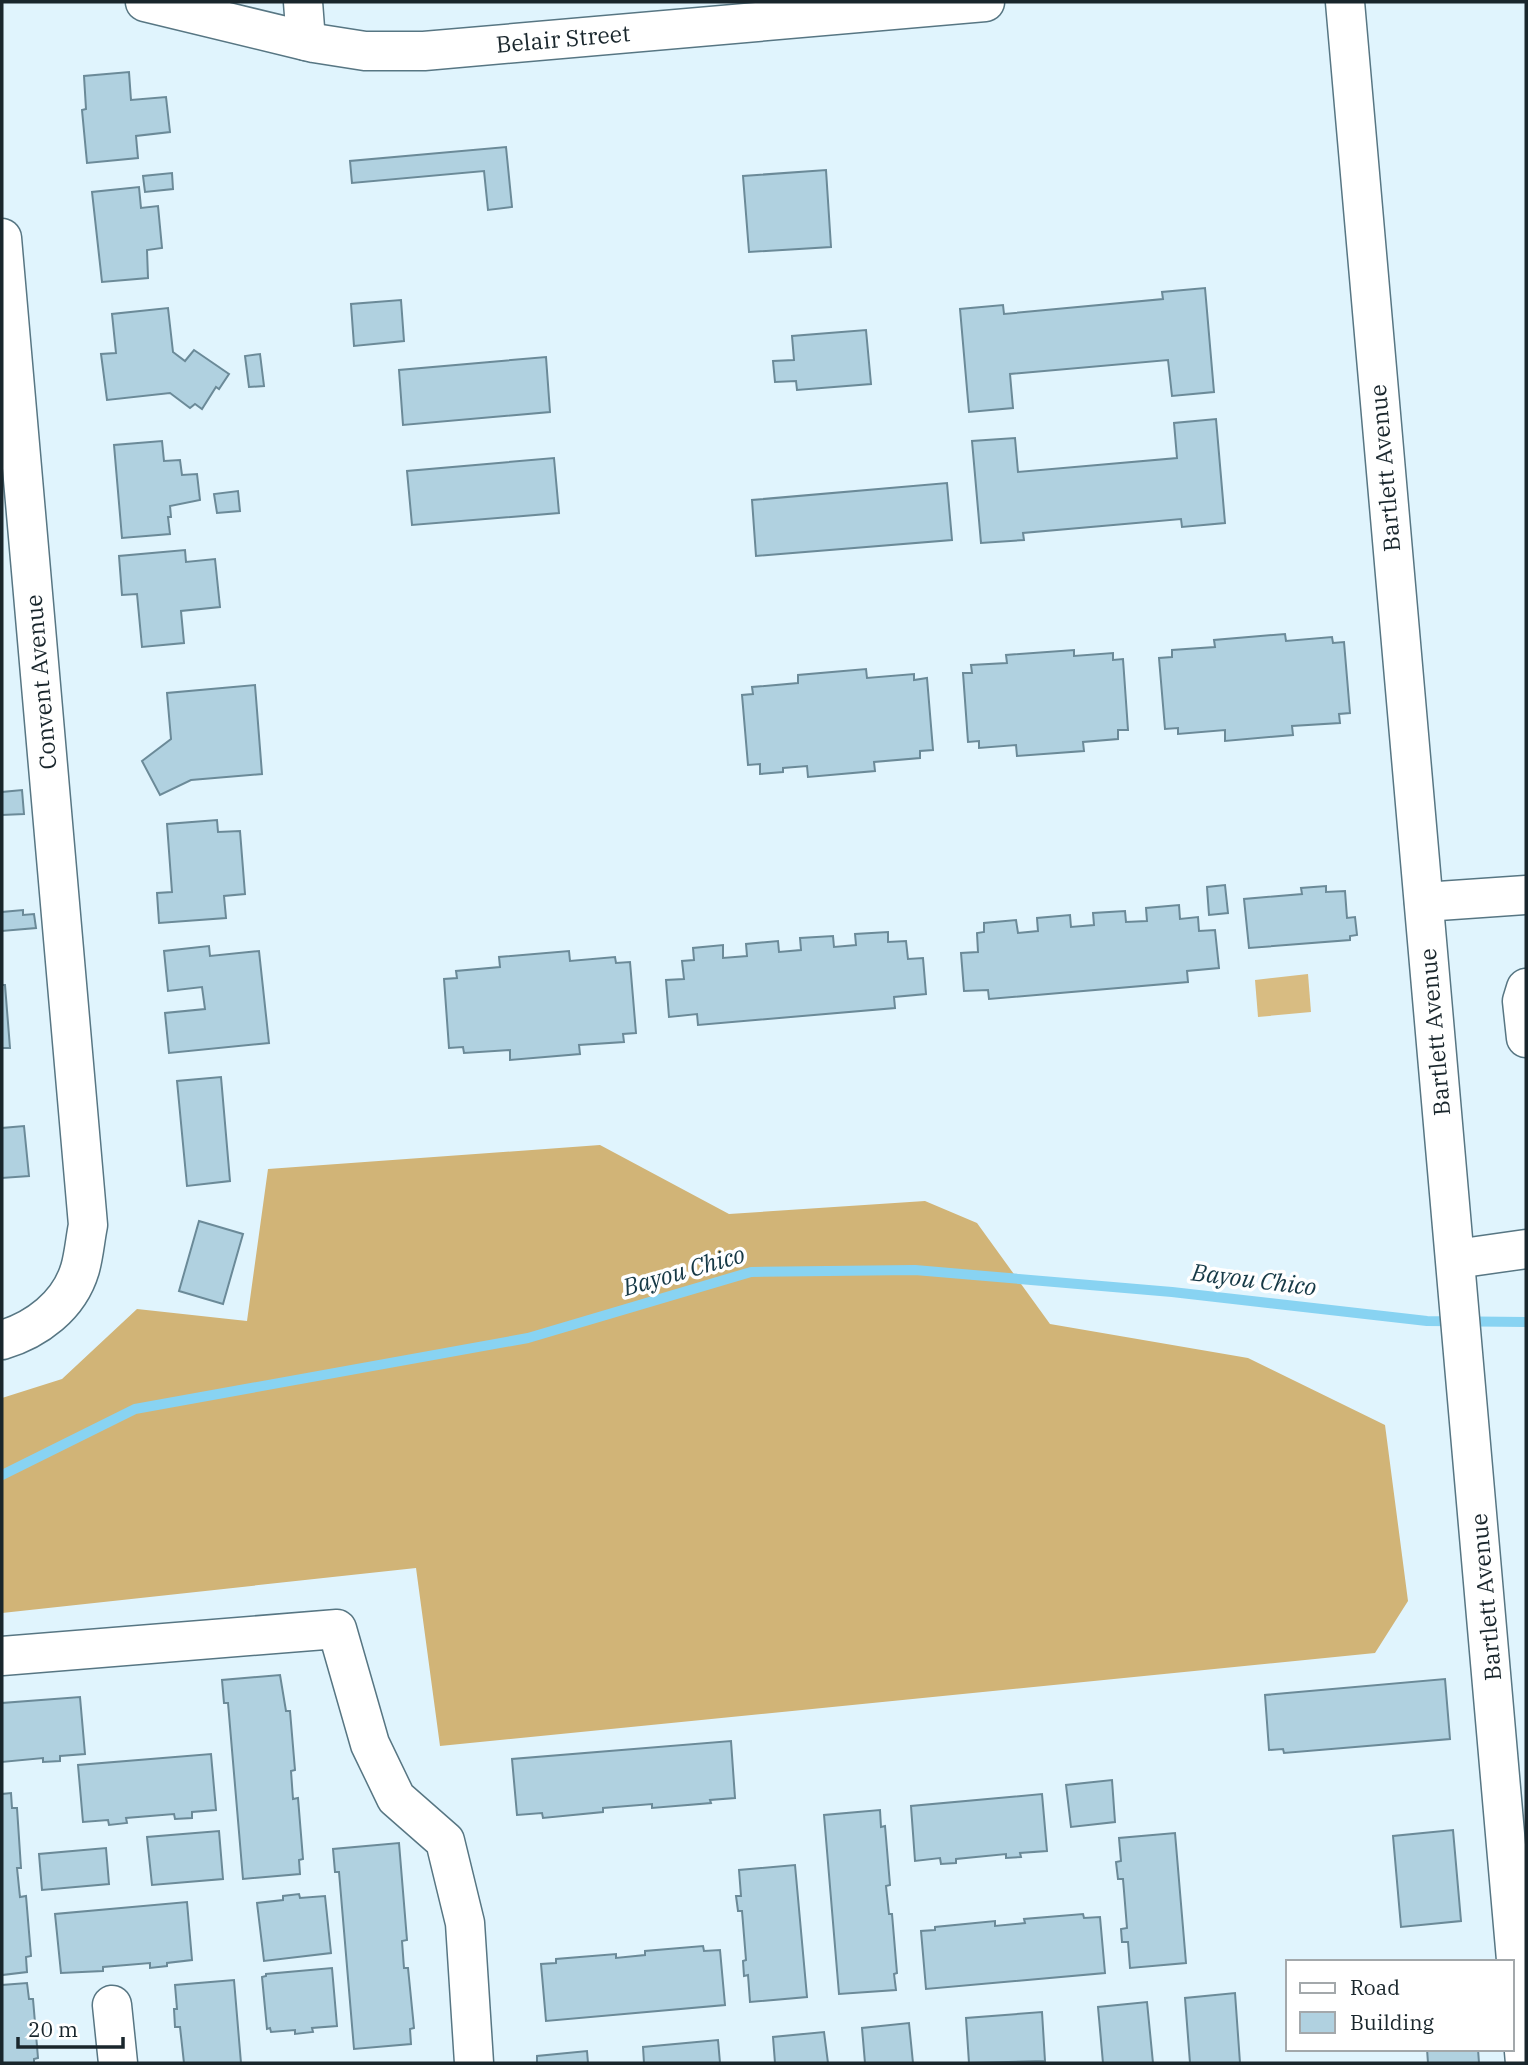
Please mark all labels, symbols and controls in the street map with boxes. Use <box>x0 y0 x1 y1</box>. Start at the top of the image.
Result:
street label: Belair Street <box>495 17 631 59</box>
street label: Bartlett Avenue <box>1362 383 1406 553</box>
street label: Convent Avenue <box>17 593 63 771</box>
street label: Bartlett Avenue <box>1412 947 1456 1117</box>
water label: Bayou Chico <box>618 1237 749 1303</box>
water label: Bayou Chico <box>1189 1255 1318 1303</box>
street label: Bartlett Avenue <box>1463 1512 1507 1682</box>
legend <box>1286 1960 1514 2051</box>
text: Road <box>1350 1973 1400 2001</box>
scale bar <box>18 2006 122 2050</box>
text: Building <box>1350 2008 1435 2036</box>
text: 20 m <box>28 2015 78 2043</box>

